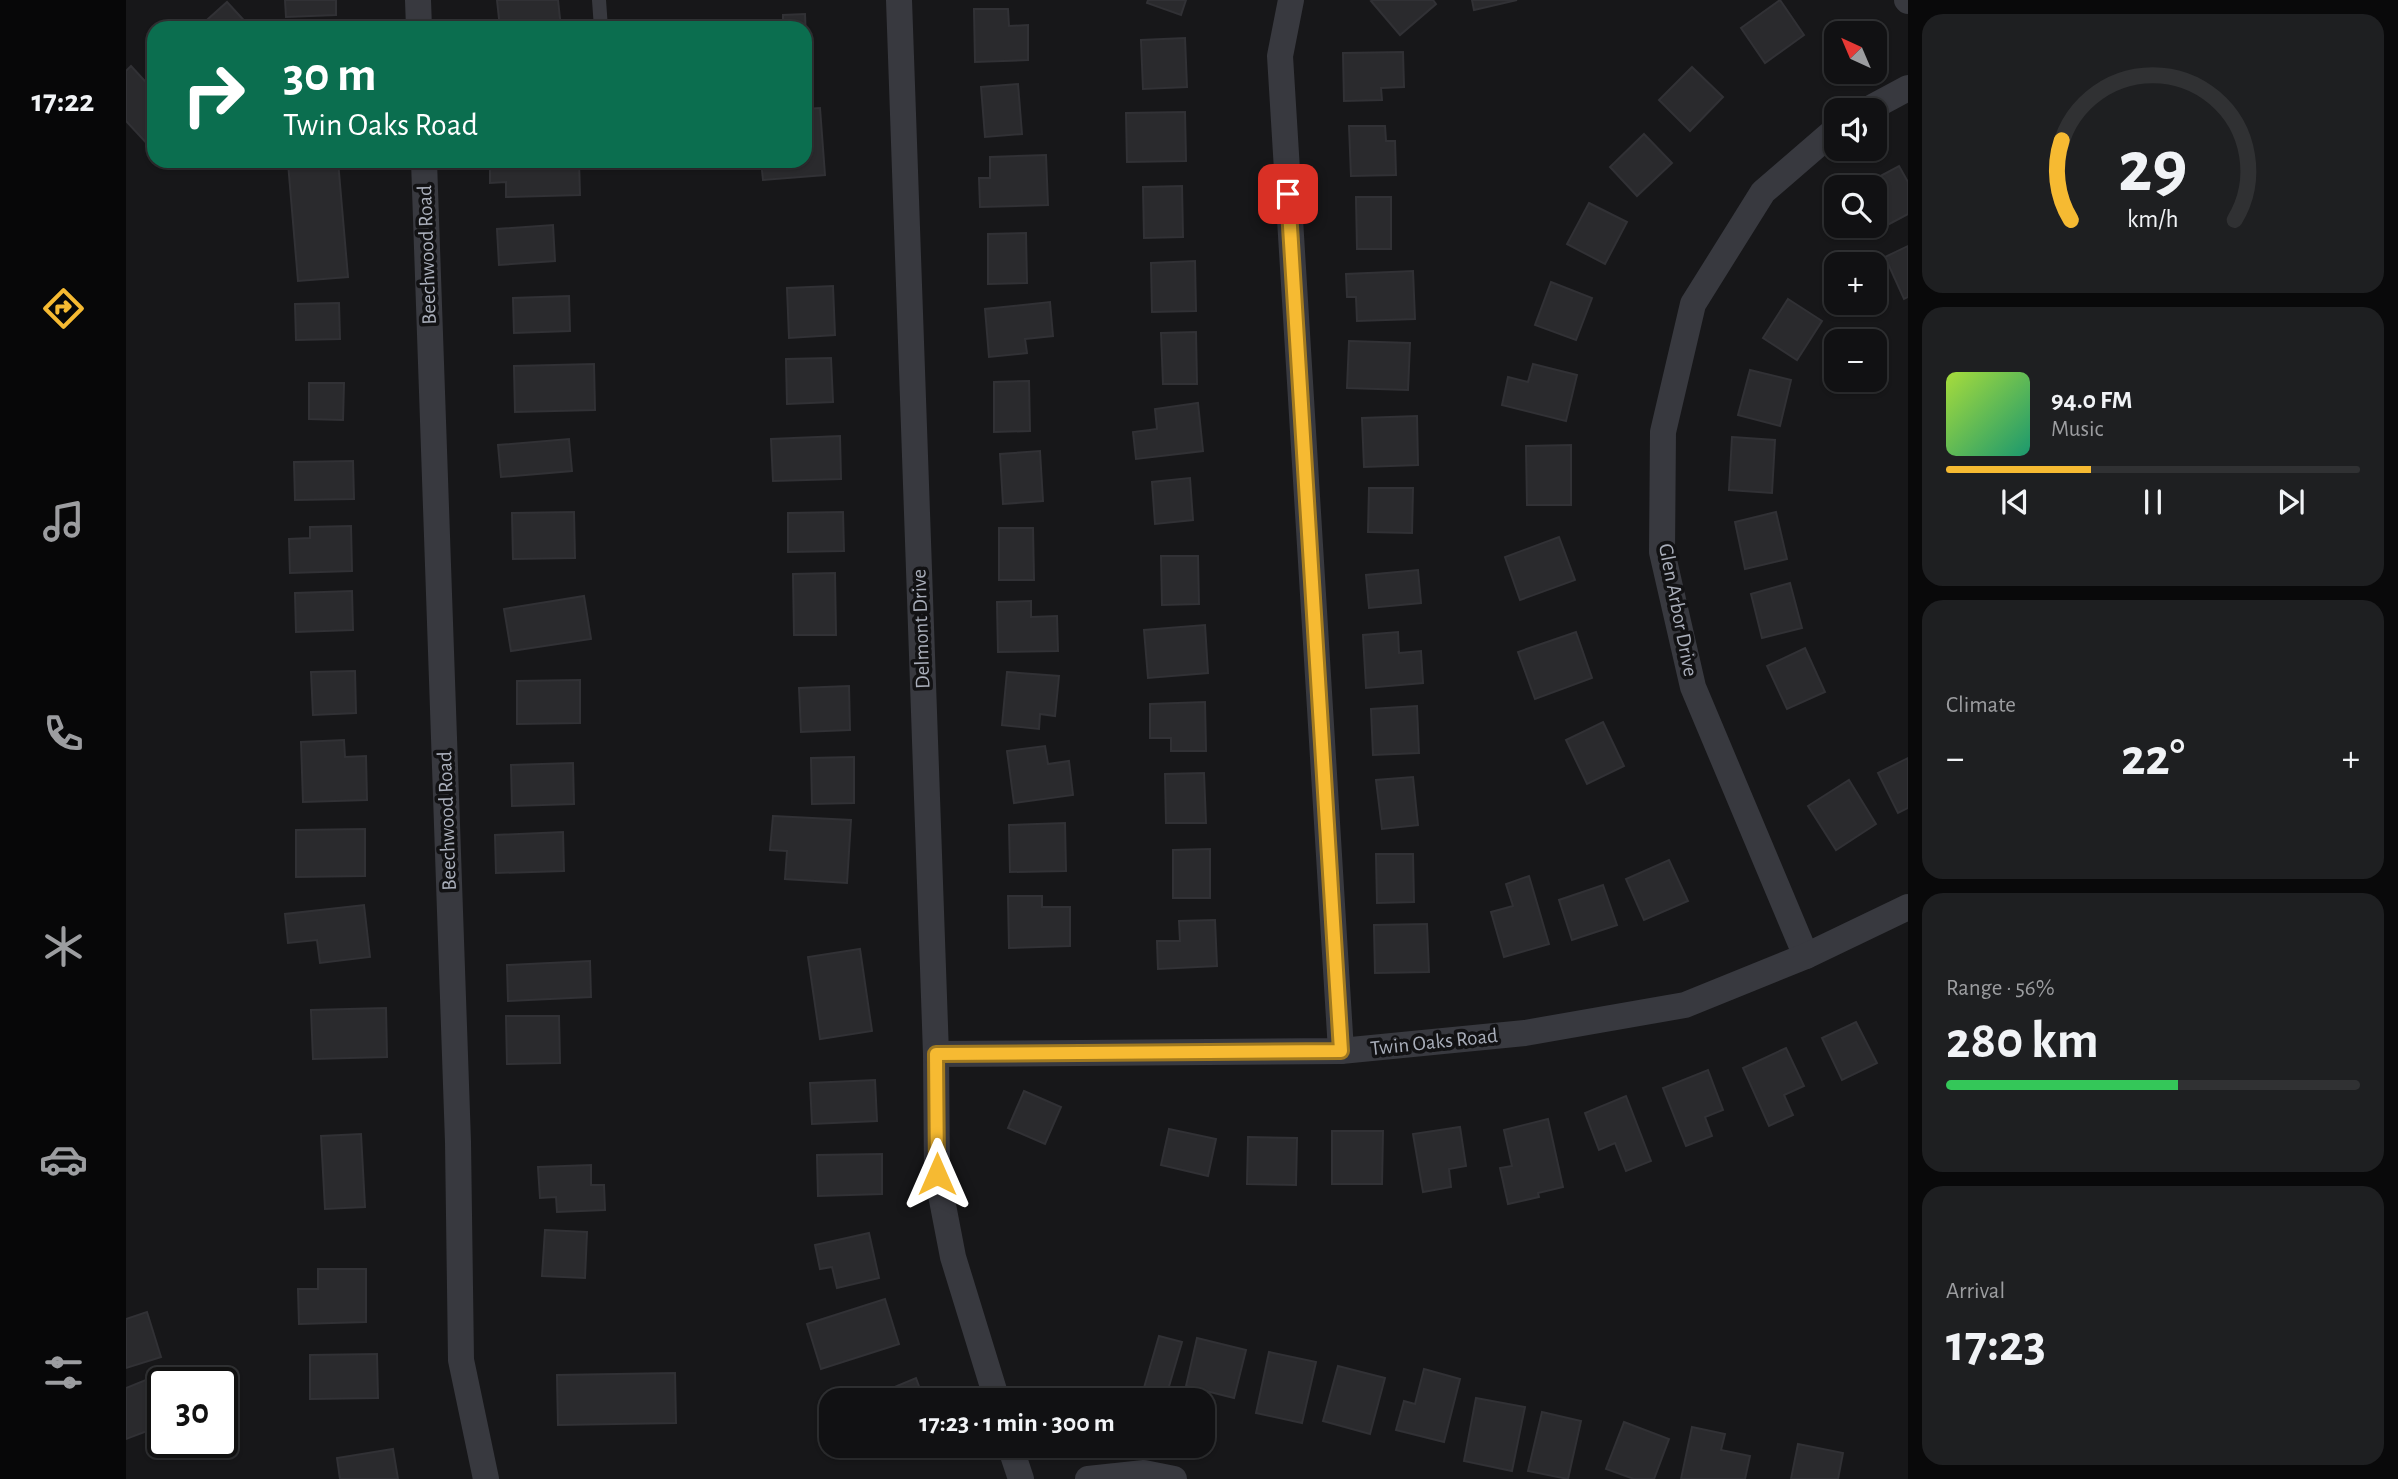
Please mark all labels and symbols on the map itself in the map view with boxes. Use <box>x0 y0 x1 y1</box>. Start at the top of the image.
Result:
north arrow <box>1824 21 1886 84</box>
pin <box>1258 164 1318 224</box>
street label: Beechwood Road <box>414 185 440 325</box>
street label: Glen Arbor Drive <box>1655 542 1701 678</box>
street label: Delmont Drive <box>908 569 934 689</box>
street label: Beechwood Road <box>434 751 460 891</box>
street label: Twin Oaks Road <box>1369 1025 1499 1059</box>
position arrow <box>900 1137 974 1211</box>
speed limit sign: 30 <box>147 1367 238 1458</box>

